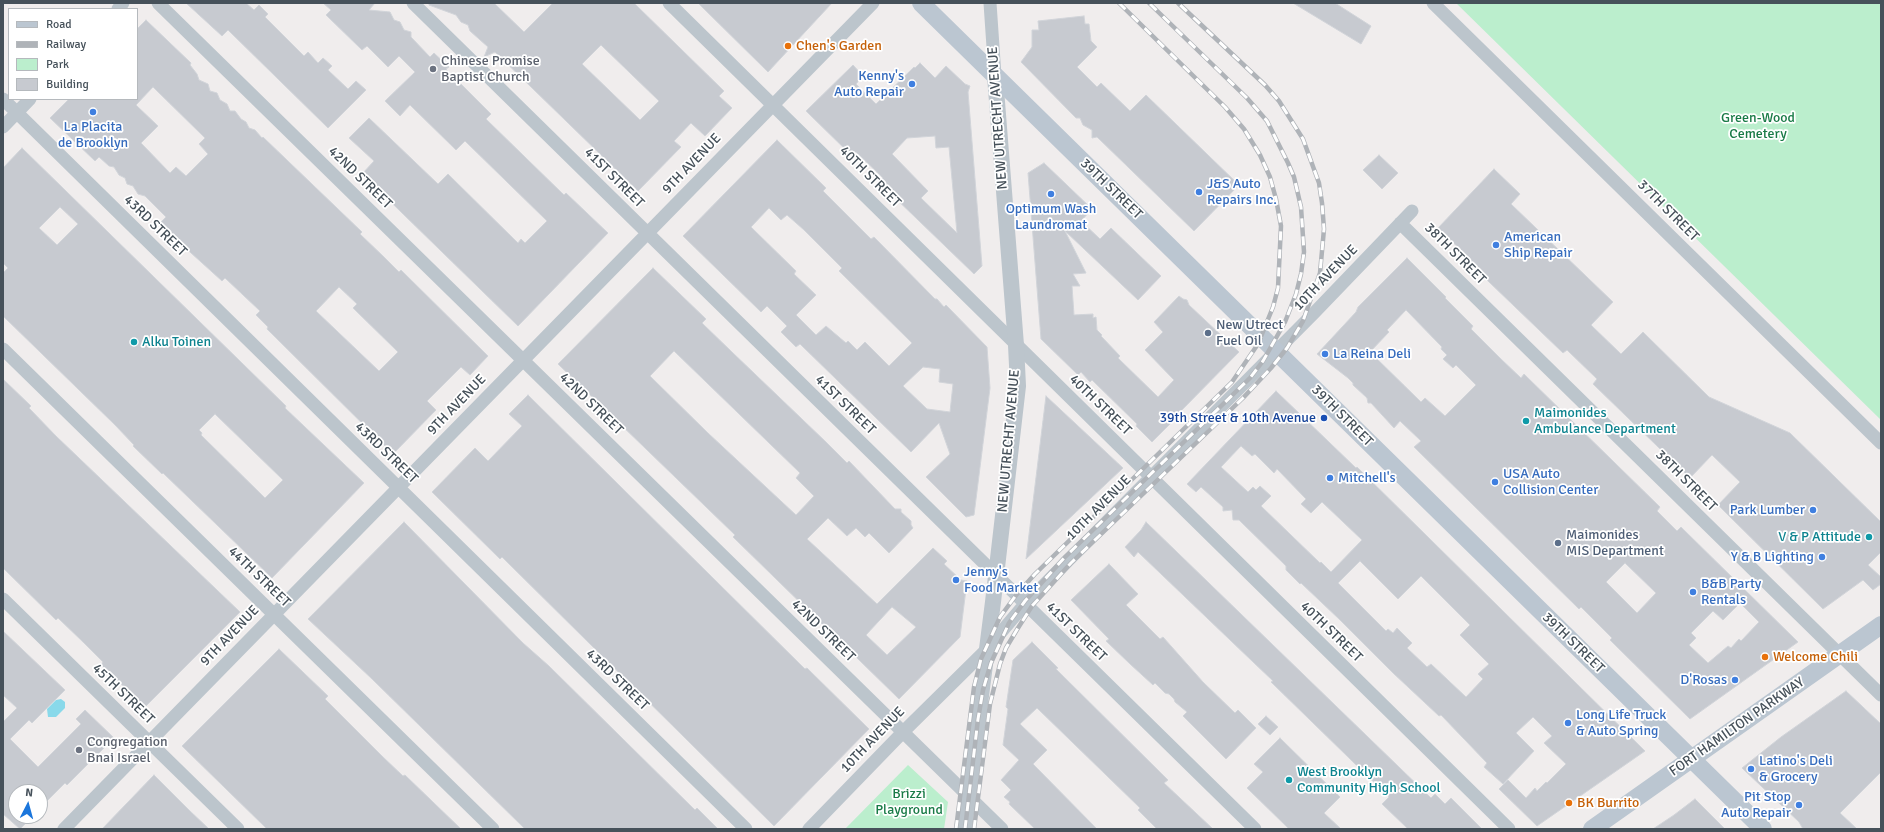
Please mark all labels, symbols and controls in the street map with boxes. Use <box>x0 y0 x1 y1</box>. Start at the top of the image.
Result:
legend <box>8 8 138 100</box>
text: Road <box>46 17 72 32</box>
text: Railway <box>46 37 86 52</box>
place label: Chen's Garden <box>796 38 882 54</box>
marker: Chen's Garden <box>783 41 793 51</box>
street label: NEW UTRECHT AVENUE <box>985 46 1011 190</box>
place label: Chinese Promise Baptist Church <box>441 53 540 86</box>
text: Park <box>46 57 69 72</box>
marker: Chinese Promise Baptist Church <box>428 64 438 74</box>
place label: Kenny's Auto Repair <box>834 68 904 100</box>
text: Building <box>46 77 89 92</box>
marker: Kenny's Auto Repair <box>907 79 917 89</box>
marker: La Placita de Brooklyn <box>88 107 98 117</box>
park label: Green-Wood Cemetery <box>1721 110 1795 142</box>
place label: La Placita de Brooklyn <box>58 119 128 152</box>
street label: 9TH AVENUE <box>659 130 725 198</box>
street label: 42ND STREET <box>325 143 395 213</box>
street label: 40TH STREET <box>836 143 904 211</box>
street label: 41ST STREET <box>581 145 647 211</box>
street label: 39TH STREET <box>1076 155 1146 223</box>
place label: J&S Auto Repairs Inc. <box>1207 176 1277 208</box>
street label: 37TH STREET <box>1634 177 1702 245</box>
marker: J&S Auto Repairs Inc. <box>1194 187 1204 197</box>
marker: Optimum Wash Laundromat <box>1046 189 1056 199</box>
street label: 43RD STREET <box>120 192 190 260</box>
place label: Optimum Wash Laundromat <box>1006 201 1096 234</box>
street label: 38TH STREET <box>1421 220 1489 288</box>
place label: American Ship Repair <box>1504 229 1572 262</box>
marker: American Ship Repair <box>1491 240 1501 250</box>
street label: 10TH AVENUE <box>1290 242 1362 314</box>
place label: New Utrect Fuel Oil <box>1216 317 1283 350</box>
marker: New Utrect Fuel Oil <box>1203 328 1213 338</box>
place label: Alku Toinen <box>142 334 211 350</box>
marker: Alku Toinen <box>129 337 139 347</box>
place label: La Reina Deli <box>1333 346 1411 362</box>
marker: La Reina Deli <box>1320 349 1330 359</box>
street label: 42ND STREET <box>556 369 626 439</box>
street label: NEW UTRECHT AVENUE <box>994 369 1024 513</box>
street label: 9TH AVENUE <box>424 371 490 439</box>
street label: 40TH STREET <box>1065 371 1135 439</box>
street label: 41ST STREET <box>811 372 879 438</box>
street label: 39TH STREET <box>1308 382 1376 450</box>
place label: Maimonides Ambulance Department <box>1534 405 1676 438</box>
place label: 39th Street & 10th Avenue <box>1159 410 1316 426</box>
marker: 39th Street & 10th Avenue <box>1319 413 1329 423</box>
marker: Maimonides Ambulance Department <box>1521 416 1531 426</box>
street label: 43RD STREET <box>351 419 421 487</box>
street label: 38TH STREET <box>1652 447 1720 515</box>
place label: USA Auto Collision Center <box>1503 466 1598 498</box>
place label: Mitchell's <box>1338 470 1396 486</box>
street label: 10TH AVENUE <box>1063 472 1135 544</box>
marker: Mitchell's <box>1325 473 1335 483</box>
marker: USA Auto Collision Center <box>1490 477 1500 487</box>
place label: Park Lumber <box>1730 502 1805 518</box>
marker: Park Lumber <box>1808 505 1818 515</box>
place label: Maimonides MIS Department <box>1566 527 1664 560</box>
place label: V & P Attitude <box>1778 529 1861 545</box>
marker: V & P Attitude <box>1864 532 1874 542</box>
marker: Maimonides MIS Department <box>1553 538 1563 548</box>
street label: 44TH STREET <box>224 543 294 611</box>
place label: Y & B Lighting <box>1731 549 1814 565</box>
marker: Y & B Lighting <box>1817 552 1827 562</box>
place label: Jenny's Food Market <box>964 564 1038 596</box>
marker: Jenny's Food Market <box>951 575 961 585</box>
place label: B&B Party Rentals <box>1701 576 1761 608</box>
marker: B&B Party Rentals <box>1688 587 1698 597</box>
street label: 42ND STREET <box>788 596 858 666</box>
street label: 40TH STREET <box>1296 598 1366 666</box>
street label: 41ST STREET <box>1042 599 1110 665</box>
street label: 9TH AVENUE <box>197 602 263 670</box>
street label: 39TH STREET <box>1538 609 1608 677</box>
street label: 43RD STREET <box>582 646 652 714</box>
place label: Welcome Chili <box>1773 649 1858 665</box>
marker: Welcome Chili <box>1760 652 1770 662</box>
street label: 45TH STREET <box>88 660 158 728</box>
place label: D'Rosas <box>1680 672 1727 688</box>
street label: FORT HAMILTON PARKWAY <box>1666 674 1808 780</box>
marker: D'Rosas <box>1730 675 1740 685</box>
street label: 10TH AVENUE <box>837 704 909 776</box>
place label: Long Life Truck & Auto Spring <box>1576 707 1666 740</box>
marker: Long Life Truck & Auto Spring <box>1563 718 1573 728</box>
place label: Congregation Bnai Israel <box>87 734 168 766</box>
marker: Congregation Bnai Israel <box>74 745 84 755</box>
place label: Latino's Deli & Grocery <box>1759 753 1833 786</box>
place label: West Brooklyn Community High School <box>1297 764 1441 796</box>
marker: Latino's Deli & Grocery <box>1746 764 1756 774</box>
marker: West Brooklyn Community High School <box>1284 775 1294 785</box>
north arrow <box>8 784 48 824</box>
text: N <box>25 786 34 799</box>
park label: Brizzi Playground <box>875 786 943 818</box>
place label: Pit Stop Auto Repair <box>1721 789 1791 822</box>
place label: BK Burrito <box>1577 795 1639 811</box>
marker: BK Burrito <box>1564 798 1574 808</box>
marker: Pit Stop Auto Repair <box>1794 800 1804 810</box>

